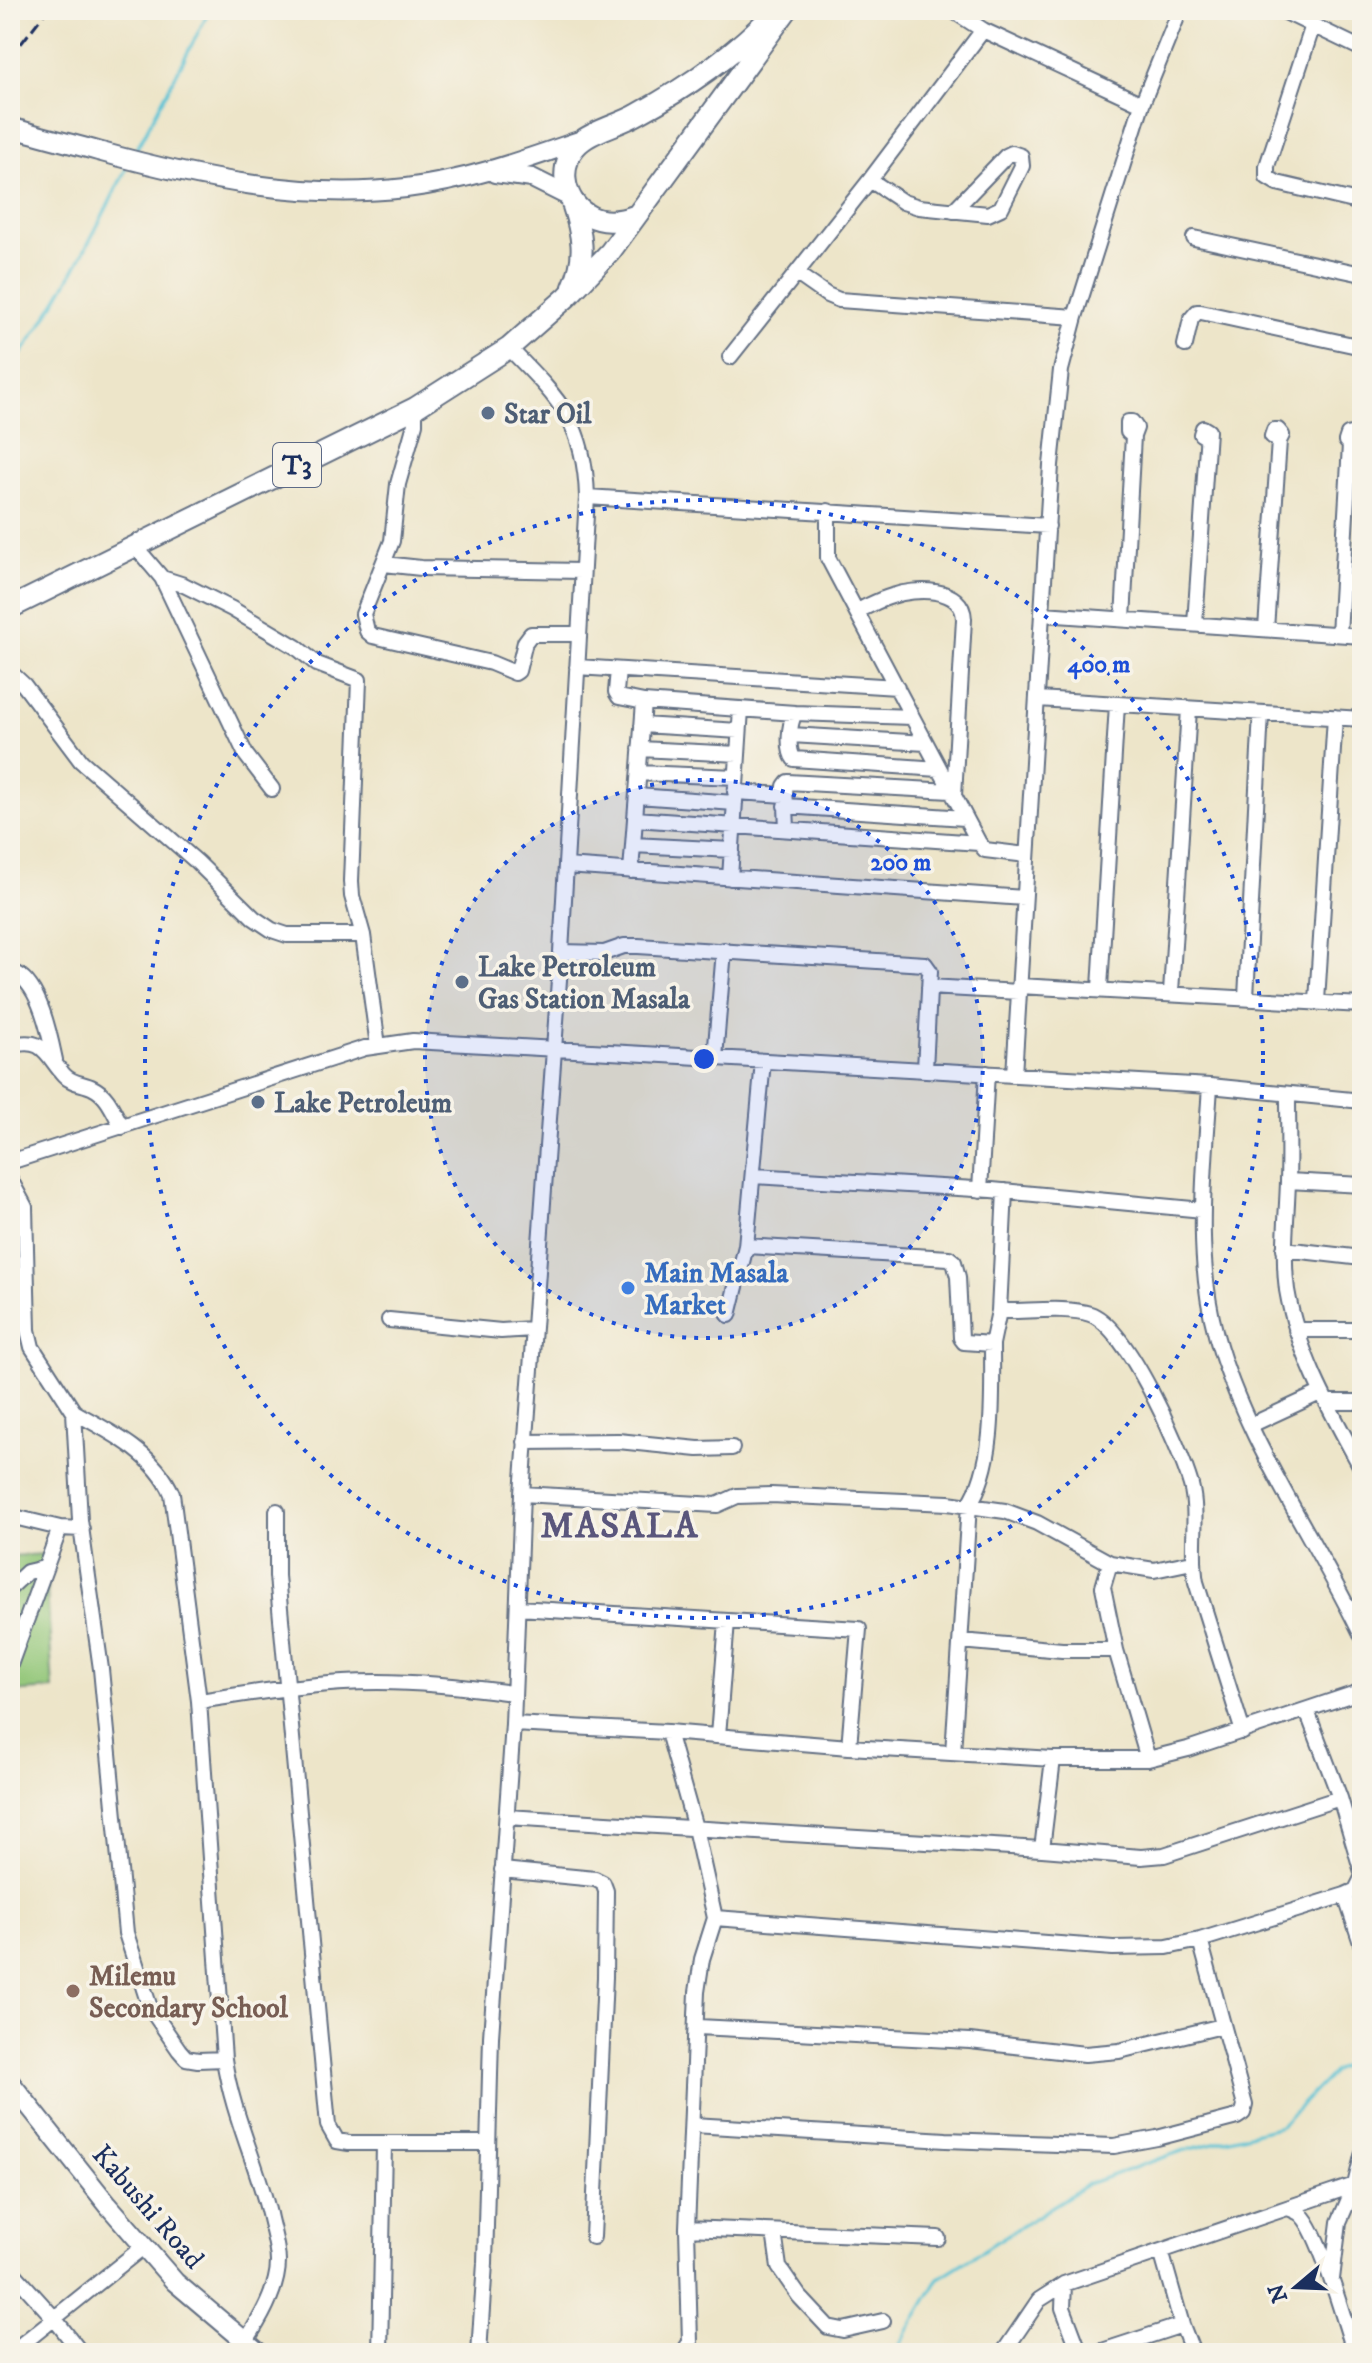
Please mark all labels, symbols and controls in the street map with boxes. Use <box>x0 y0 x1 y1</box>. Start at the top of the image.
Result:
place label: Star Oil <box>504 397 592 432</box>
marker: Star Oil <box>479 404 497 422</box>
road number: T3 <box>273 443 321 487</box>
text: 400 m <box>1068 650 1130 680</box>
text: 200 m <box>871 848 931 878</box>
place label: Lake Petroleum Gas Station Masala <box>478 950 691 1017</box>
marker: Lake Petroleum Gas Station Masala <box>453 973 471 991</box>
centre of rings <box>690 1045 718 1073</box>
place label: Lake Petroleum <box>274 1086 452 1121</box>
marker: Lake Petroleum <box>249 1093 267 1111</box>
place label: Main Masala Market <box>644 1256 789 1323</box>
marker: Main Masala Market <box>619 1279 637 1297</box>
district label: MASALA <box>540 1504 700 1549</box>
place label: Milemu Secondary School <box>89 1959 289 2026</box>
marker: Milemu Secondary School <box>64 1982 82 2000</box>
street label: Kabushi Road <box>84 2138 211 2276</box>
north arrow <box>1256 2247 1336 2327</box>
text: N <box>1263 2280 1294 2306</box>

